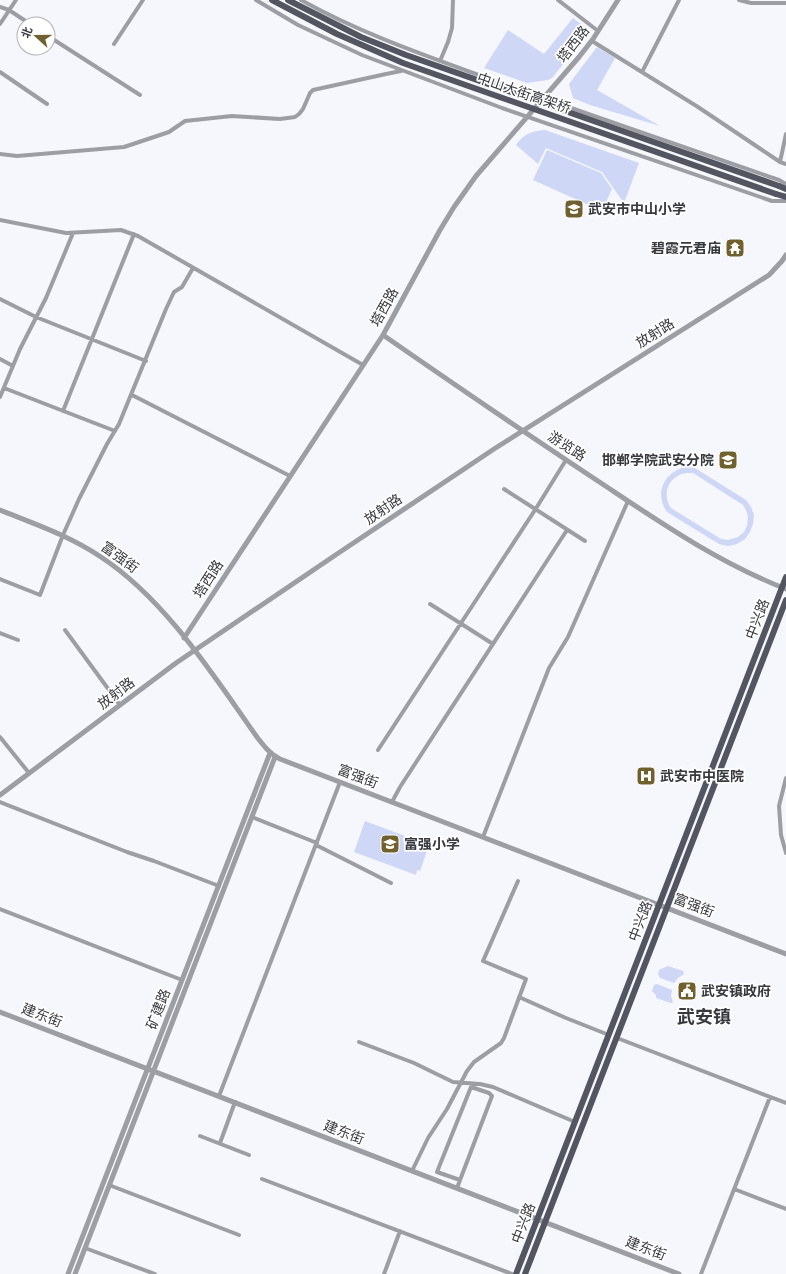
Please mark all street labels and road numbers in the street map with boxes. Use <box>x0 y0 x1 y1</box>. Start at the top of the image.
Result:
street label: 塔西路 <box>553 22 593 66</box>
street label: 中山大街高架桥 <box>475 69 573 117</box>
street label: 塔西路 <box>366 284 402 330</box>
street label: 放射路 <box>632 314 678 352</box>
street label: 游览路 <box>544 427 590 465</box>
street label: 放射路 <box>361 490 405 528</box>
street label: 富强街 <box>98 537 142 577</box>
street label: 塔西路 <box>189 556 227 602</box>
street label: 中兴路 <box>741 596 773 642</box>
street label: 放射路 <box>94 673 138 713</box>
street label: 富强街 <box>335 760 381 792</box>
street label: 富强街 <box>671 889 717 921</box>
street label: 中兴路 <box>624 898 656 944</box>
street label: 矿建路 <box>142 986 174 1032</box>
street label: 建东街 <box>19 999 65 1031</box>
street label: 建东街 <box>321 1116 367 1148</box>
street label: 中兴路 <box>507 1200 539 1246</box>
street label: 建东街 <box>623 1232 669 1264</box>

